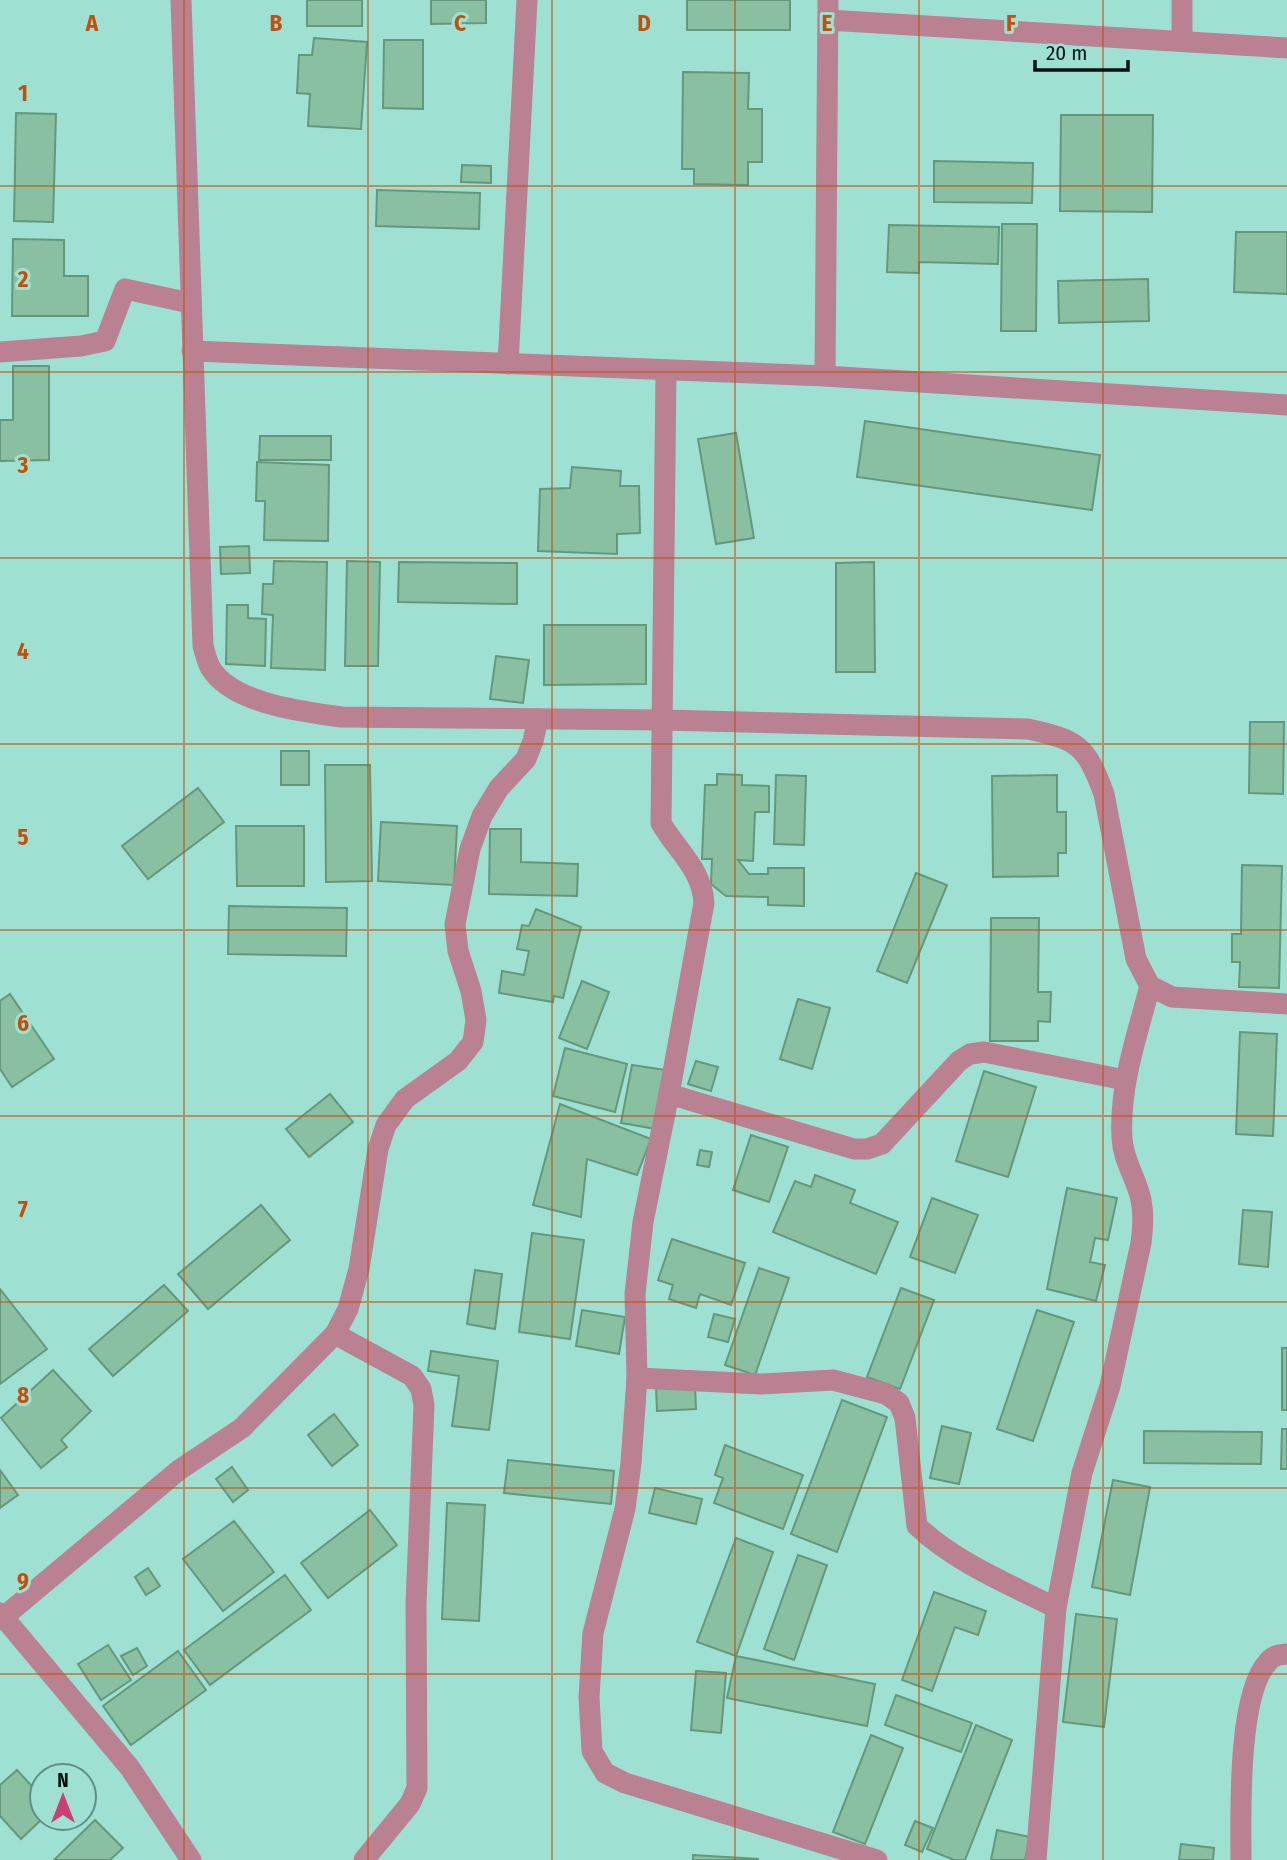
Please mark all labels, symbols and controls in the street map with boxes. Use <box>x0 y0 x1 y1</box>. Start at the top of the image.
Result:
text: A <box>85 9 99 37</box>
text: B <box>270 9 283 37</box>
text: C <box>454 9 466 37</box>
text: D <box>637 9 651 37</box>
text: E <box>822 9 833 37</box>
text: F <box>1006 9 1016 37</box>
scale bar <box>1035 28 1128 72</box>
text: 20 m <box>1046 40 1087 66</box>
text: 1 <box>18 79 28 107</box>
text: 2 <box>17 265 29 293</box>
text: 3 <box>17 451 29 479</box>
text: 4 <box>17 637 29 665</box>
text: 5 <box>17 823 29 851</box>
text: 6 <box>17 1009 29 1037</box>
text: 7 <box>18 1195 28 1223</box>
text: 8 <box>17 1381 29 1409</box>
text: 9 <box>17 1567 29 1595</box>
north arrow <box>28 1762 98 1832</box>
text: N <box>57 1769 69 1792</box>

